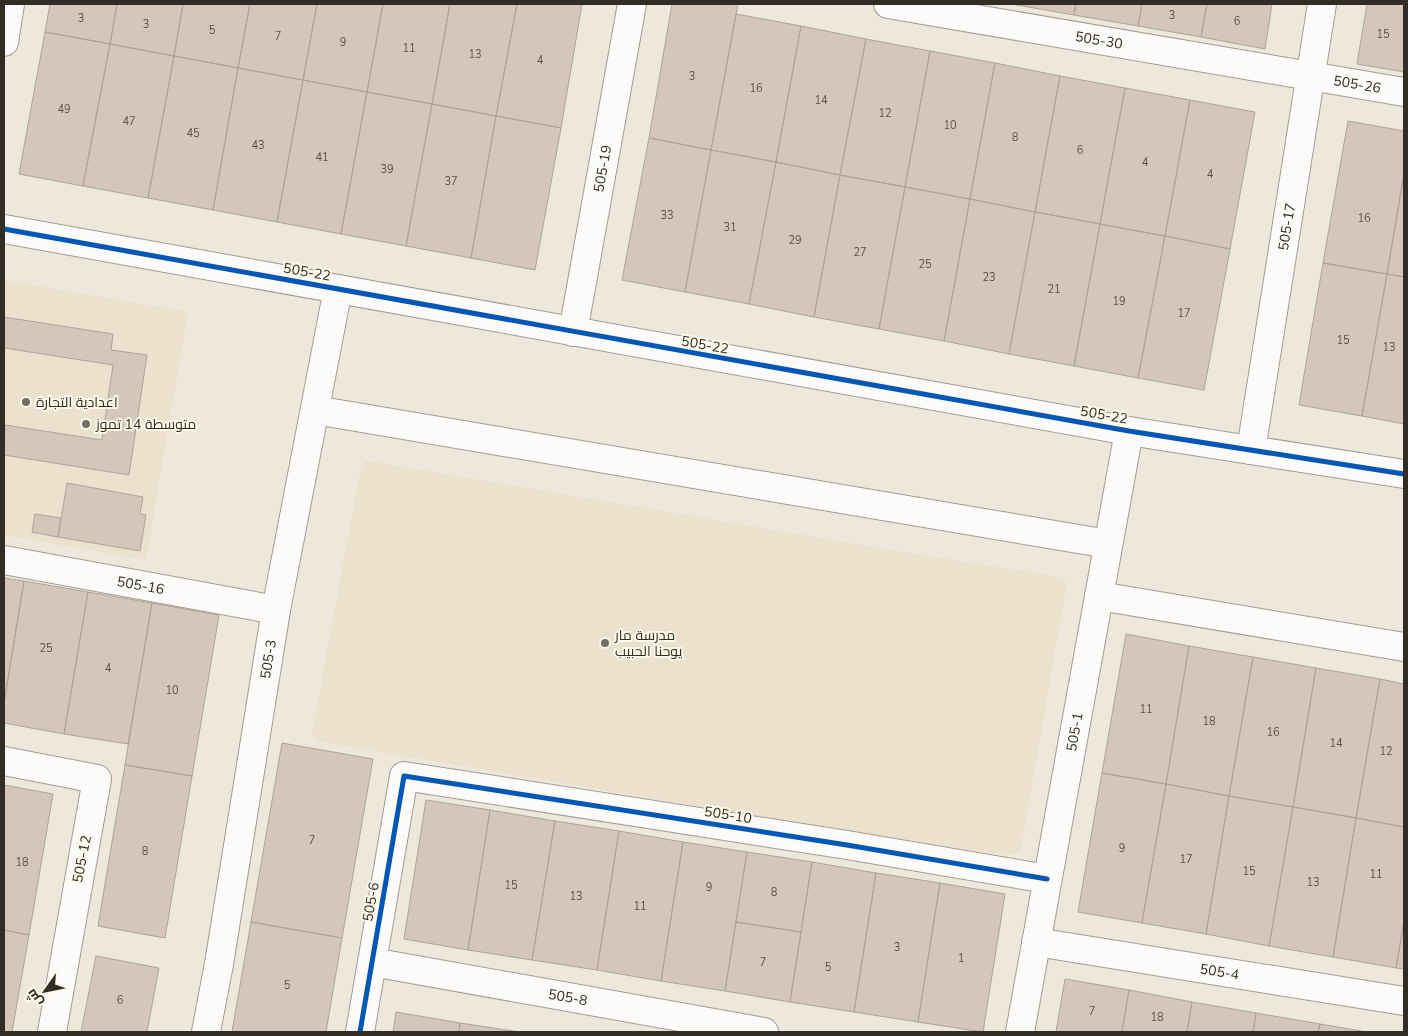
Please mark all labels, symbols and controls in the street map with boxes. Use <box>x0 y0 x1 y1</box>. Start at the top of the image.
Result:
house number: 3 <box>1169 8 1175 23</box>
house number: 3 <box>78 11 84 26</box>
house number: 6 <box>1234 14 1241 29</box>
house number: 3 <box>143 17 149 32</box>
house number: 5 <box>209 23 216 38</box>
street label: 505-30 <box>1074 27 1124 53</box>
house number: 15 <box>1376 27 1390 42</box>
house number: 7 <box>275 29 281 44</box>
house number: 9 <box>340 35 346 50</box>
house number: 11 <box>402 41 416 56</box>
house number: 13 <box>468 47 482 62</box>
house number: 4 <box>537 53 544 68</box>
house number: 3 <box>689 69 695 84</box>
street label: 505-26 <box>1332 71 1382 97</box>
house number: 16 <box>749 81 763 96</box>
house number: 14 <box>814 93 828 108</box>
house number: 49 <box>57 102 71 117</box>
house number: 12 <box>878 106 892 121</box>
house number: 47 <box>122 114 136 129</box>
house number: 10 <box>943 118 957 133</box>
house number: 45 <box>186 126 200 141</box>
house number: 8 <box>1012 130 1019 145</box>
house number: 43 <box>251 138 265 153</box>
street label: 505-19 <box>589 143 616 194</box>
house number: 6 <box>1077 143 1084 158</box>
house number: 41 <box>315 150 329 165</box>
house number: 4 <box>1142 155 1149 170</box>
house number: 39 <box>380 162 394 177</box>
house number: 4 <box>1207 167 1214 182</box>
house number: 37 <box>444 174 458 189</box>
street label: 505-17 <box>1273 202 1300 252</box>
house number: 33 <box>660 208 674 223</box>
house number: 16 <box>1357 211 1371 226</box>
house number: 31 <box>723 220 737 235</box>
house number: 29 <box>788 233 802 248</box>
house number: 27 <box>853 245 867 260</box>
house number: 25 <box>918 257 932 272</box>
street label: 505-22 <box>282 258 332 286</box>
house number: 23 <box>982 270 996 285</box>
house number: 21 <box>1047 282 1061 297</box>
house number: 19 <box>1112 294 1126 309</box>
house number: 17 <box>1177 306 1191 321</box>
street label: 505-22 <box>680 331 730 359</box>
house number: 15 <box>1336 333 1350 348</box>
house number: 13 <box>1382 340 1396 355</box>
place label: اعدادية التجارة <box>36 393 118 412</box>
marker: اعدادية التجارة <box>20 396 32 408</box>
street label: 505-22 <box>1079 401 1129 429</box>
place label: متوسطة 14 تموز <box>95 415 196 434</box>
marker: متوسطة 14 تموز <box>80 418 92 430</box>
street label: 505-16 <box>115 571 166 599</box>
place label: مدرسة مار يوحنا الحبيب <box>614 626 682 661</box>
marker: مدرسة مار يوحنا الحبيب <box>599 637 611 649</box>
street label: 505-3 <box>256 638 281 680</box>
house number: 25 <box>39 641 53 656</box>
house number: 4 <box>105 661 112 676</box>
house number: 10 <box>165 683 179 698</box>
house number: 11 <box>1139 702 1153 717</box>
street label: 505-1 <box>1062 711 1087 753</box>
house number: 18 <box>1202 714 1216 729</box>
house number: 16 <box>1266 725 1280 740</box>
house number: 14 <box>1329 736 1343 751</box>
house number: 12 <box>1379 744 1393 759</box>
street label: 505-10 <box>703 802 753 828</box>
house number: 7 <box>309 833 315 848</box>
street label: 505-12 <box>68 834 96 884</box>
house number: 9 <box>1119 841 1125 856</box>
house number: 8 <box>142 844 149 859</box>
house number: 17 <box>1179 852 1193 867</box>
house number: 18 <box>15 855 29 870</box>
house number: 15 <box>1242 864 1256 879</box>
house number: 11 <box>1369 867 1383 882</box>
house number: 13 <box>1306 875 1320 890</box>
house number: 15 <box>504 878 518 893</box>
house number: 9 <box>706 880 712 895</box>
street label: 505-6 <box>358 881 384 923</box>
house number: 8 <box>771 885 778 900</box>
house number: 13 <box>569 889 583 904</box>
house number: 11 <box>633 899 647 914</box>
house number: 3 <box>894 940 900 955</box>
house number: 1 <box>958 951 964 966</box>
house number: 7 <box>760 955 766 970</box>
street label: 505-4 <box>1199 959 1241 984</box>
house number: 5 <box>825 960 832 975</box>
north arrow <box>20 966 70 1016</box>
house number: 5 <box>284 978 291 993</box>
street label: 505-8 <box>547 984 589 1010</box>
text: ش <box>22 985 47 1011</box>
house number: 6 <box>117 993 124 1008</box>
house number: 7 <box>1089 1004 1095 1019</box>
house number: 18 <box>1150 1010 1164 1025</box>

